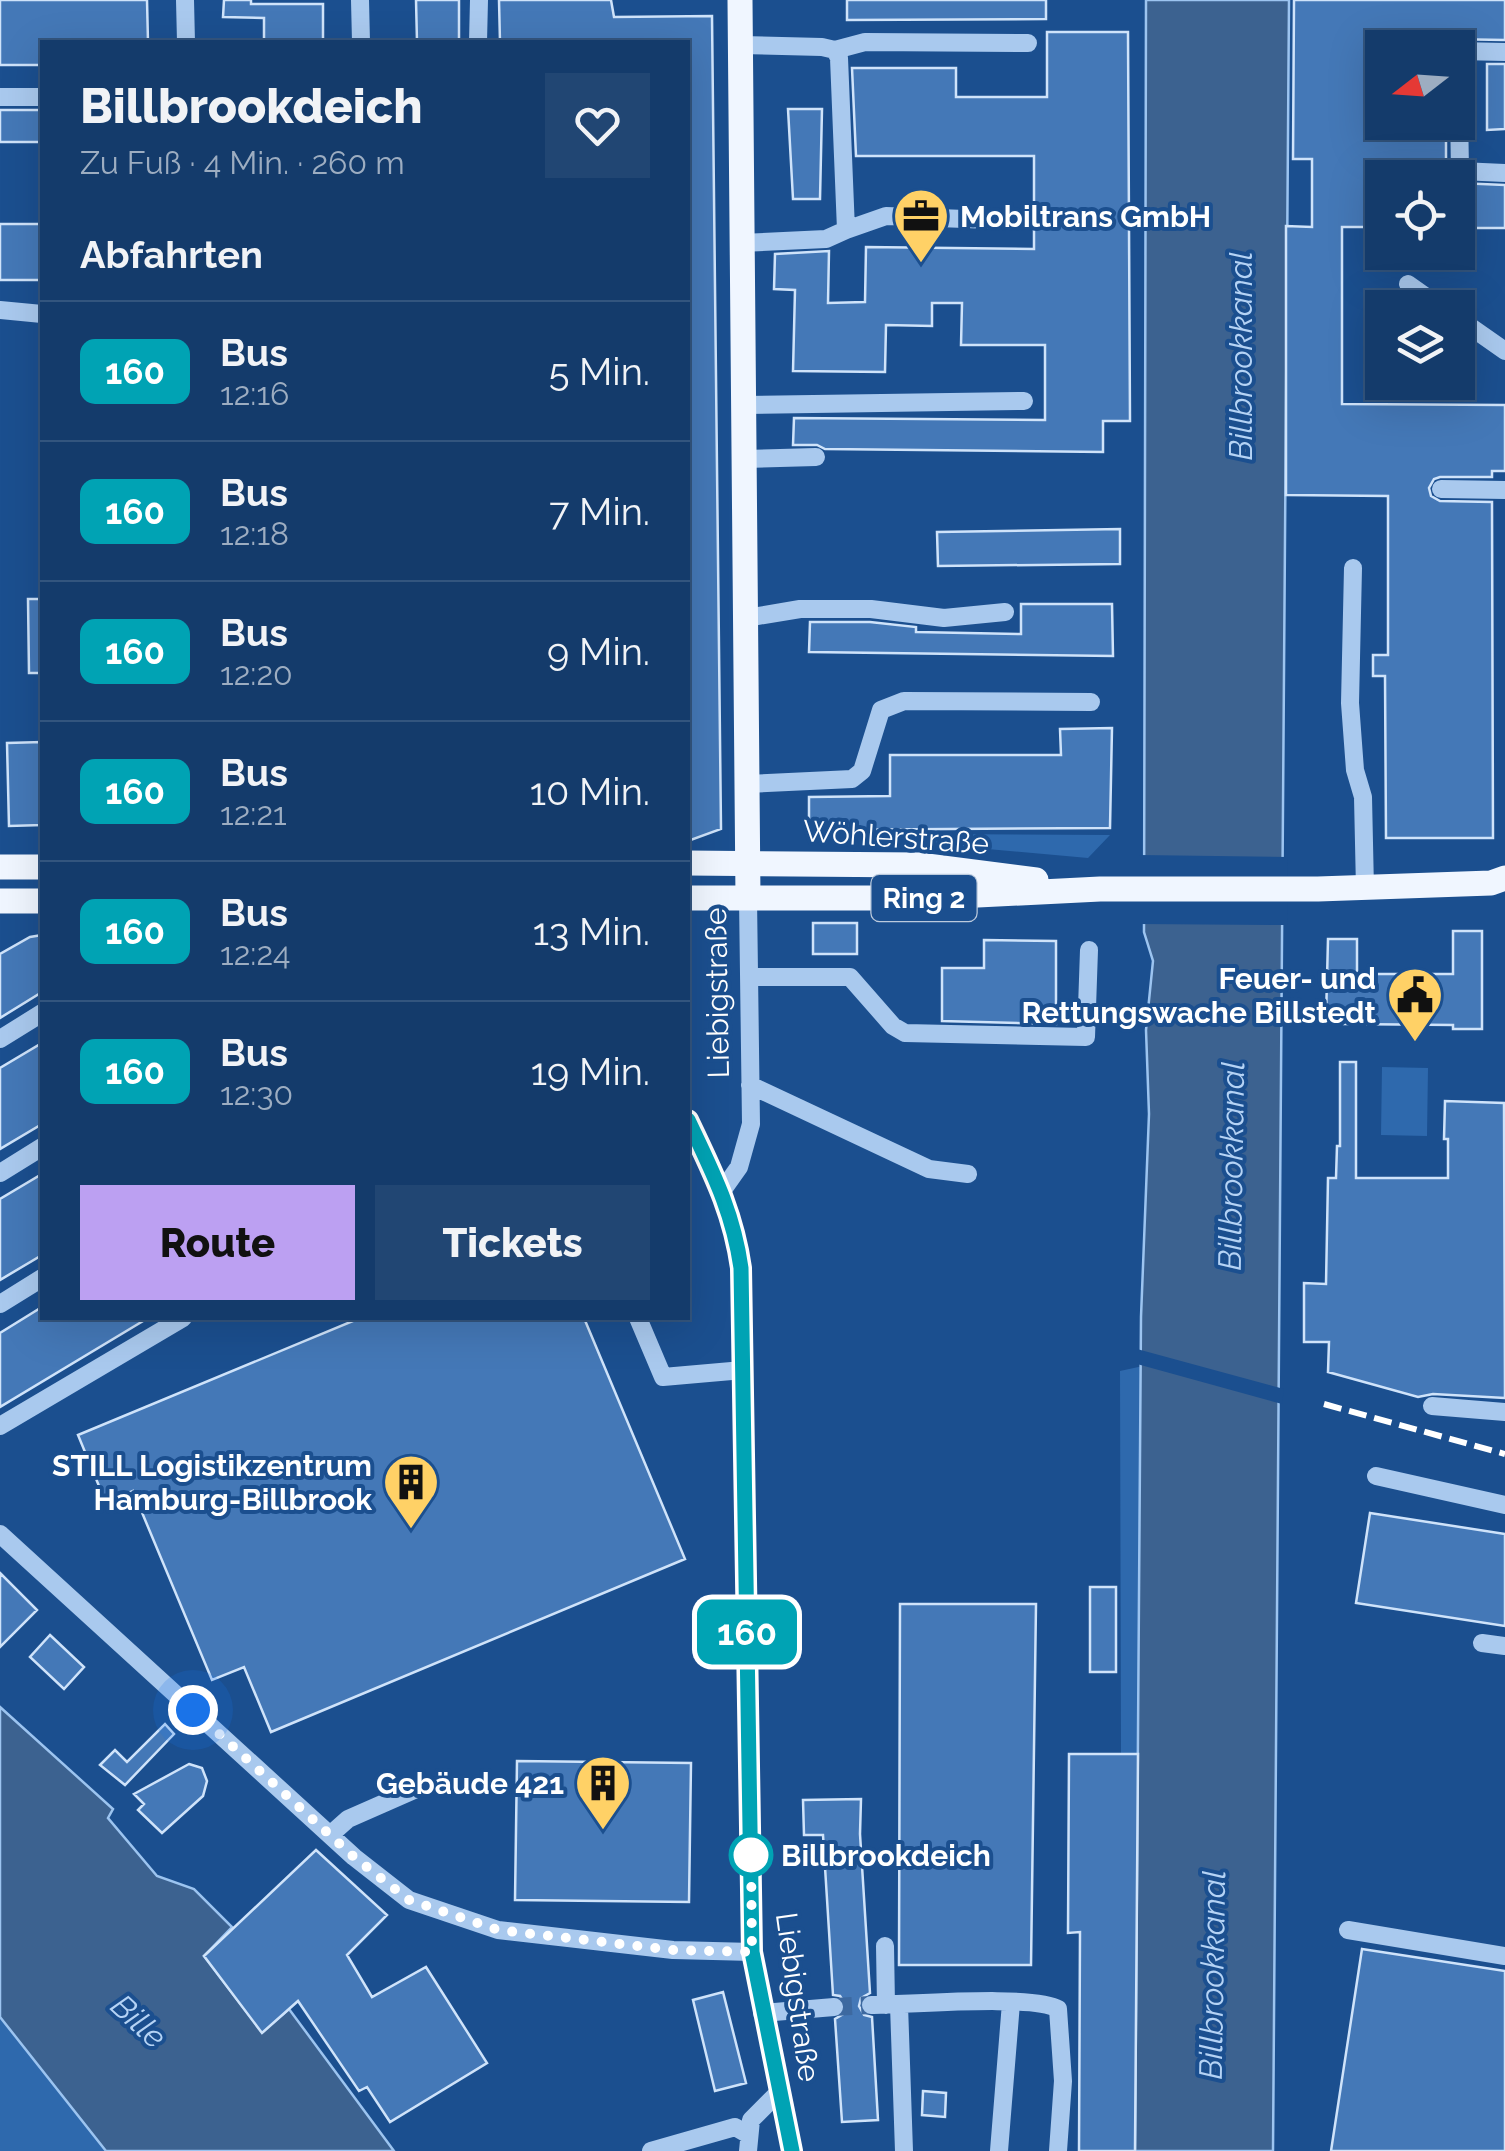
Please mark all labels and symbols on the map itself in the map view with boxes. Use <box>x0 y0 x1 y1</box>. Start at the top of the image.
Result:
north arrow <box>1365 30 1475 140</box>
office icon: Mobiltrans GmbH <box>891 186 951 265</box>
place label: Mobiltrans GmbH <box>960 199 1211 234</box>
water label: Billbrookkanal <box>1222 251 1259 461</box>
street label: Wöhlerstraße <box>802 813 990 861</box>
road number: Ring 2 <box>872 875 976 921</box>
street label: Liebigstraße <box>698 907 736 1079</box>
place label: Feuer- und Rettungswache Billstedt <box>1022 961 1376 1030</box>
public building icon: Feuer- und Rettungswache Billstedt <box>1385 965 1445 1044</box>
water label: Billbrookkanal <box>1211 1061 1251 1271</box>
place label: STILL Logistikzentrum Hamburg-Billbrook <box>52 1448 372 1517</box>
building icon: STILL Logistikzentrum Hamburg-Billbrook <box>381 1452 441 1531</box>
line badge: 160 <box>690 1600 804 1664</box>
your location <box>168 1685 218 1735</box>
building icon: Gebäude 421 <box>573 1753 633 1832</box>
place label: Gebäude 421 <box>376 1766 564 1801</box>
marker: Billbrookdeich <box>730 1834 772 1876</box>
place label: Billbrookdeich <box>781 1838 991 1873</box>
water label: Billbrookkanal <box>1192 1870 1232 2080</box>
street label: Liebigstraße <box>769 1910 827 2084</box>
water label: Bille <box>104 1987 174 2055</box>

